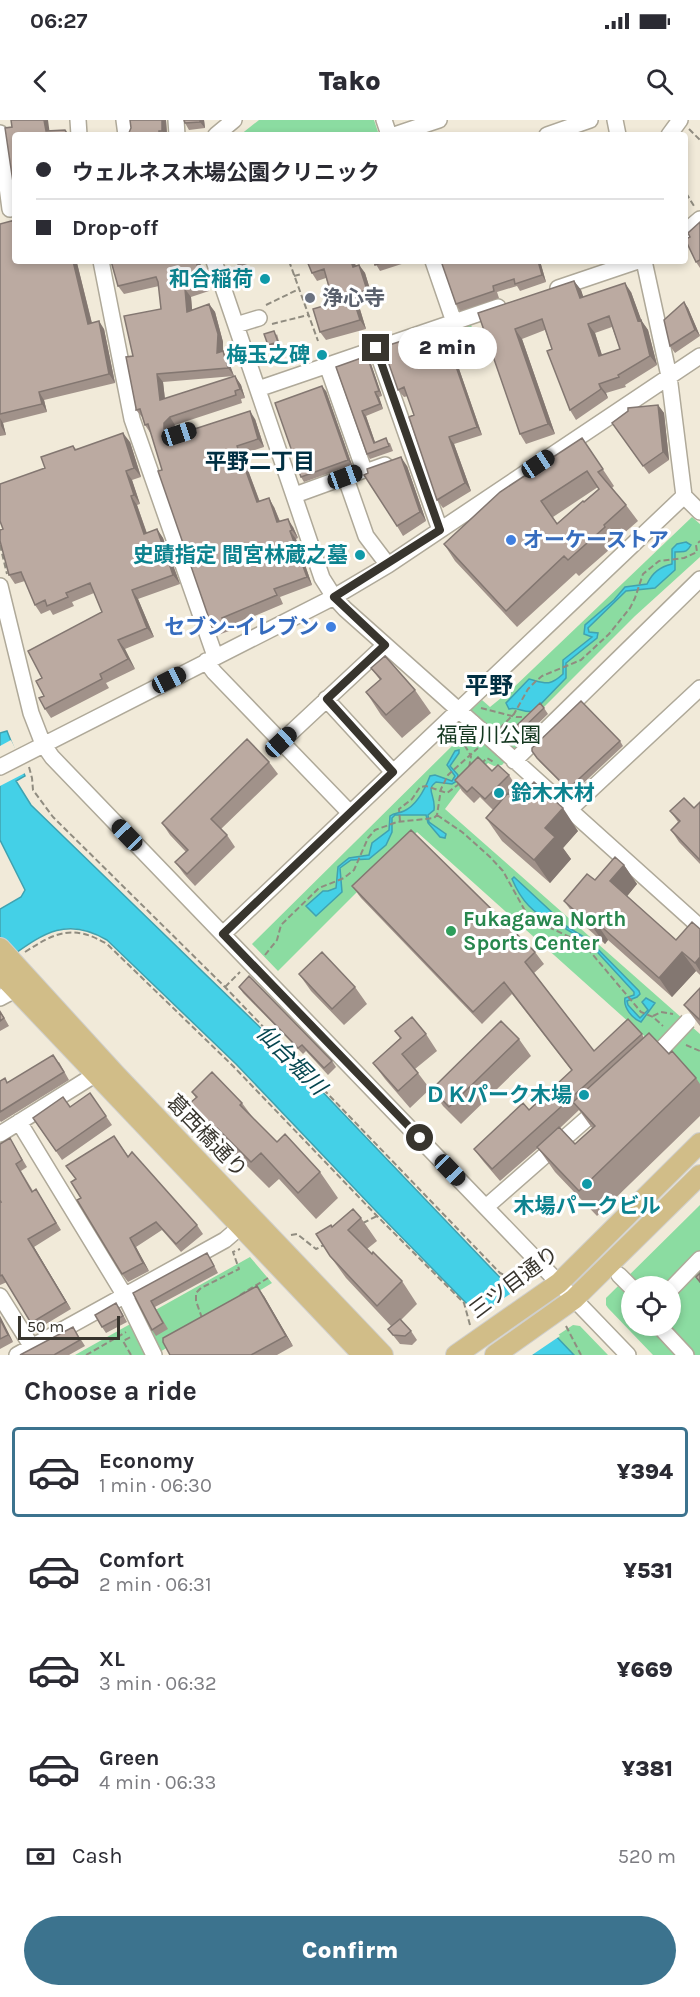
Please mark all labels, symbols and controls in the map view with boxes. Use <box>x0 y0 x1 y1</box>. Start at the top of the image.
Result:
text: 06:27 <box>30 8 87 34</box>
icon: back <box>24 65 57 98</box>
text: Tako <box>319 65 381 97</box>
icon: search <box>643 65 676 98</box>
text: ウェルネス木場公園クリニック <box>72 160 380 186</box>
text: Drop-off <box>72 215 158 241</box>
place label: 和合稲荷 <box>169 267 253 291</box>
marker: 和合稲荷 <box>258 272 272 286</box>
place label: 浄心寺 <box>322 286 385 310</box>
marker: 浄心寺 <box>303 291 317 305</box>
callout: 2 min <box>397 327 496 369</box>
route end <box>362 334 389 361</box>
text: 2 min <box>419 336 476 359</box>
place label: 梅玉之碑 <box>226 343 310 367</box>
marker: 梅玉之碑 <box>315 348 329 362</box>
car <box>159 420 199 448</box>
car <box>518 446 558 482</box>
district label: 平野二丁目 <box>205 449 315 475</box>
car <box>325 462 365 492</box>
place label: オーケーストア <box>523 528 669 552</box>
marker: オーケーストア <box>504 533 518 547</box>
place label: 史蹟指定 間宮林蔵之墓 <box>133 543 348 567</box>
marker: 史蹟指定 間宮林蔵之墓 <box>353 548 367 562</box>
place label: セブン-イレブン <box>164 615 319 639</box>
marker: セブン-イレブン <box>324 620 338 634</box>
car <box>149 664 189 696</box>
district label: 平野 <box>465 672 513 700</box>
car <box>262 723 300 761</box>
park label: 福富川公園 <box>437 723 542 747</box>
place label: 鈴木木材 <box>511 781 595 805</box>
marker: 鈴木木材 <box>492 786 506 800</box>
car <box>108 816 146 854</box>
place label: Fukagawa North Sports Center <box>463 907 626 955</box>
marker: Fukagawa North Sports Center <box>444 924 458 938</box>
water label: 仙台堀川 <box>251 1020 333 1102</box>
place label: ＤＫパーク木場 <box>425 1083 572 1107</box>
marker: ＤＫパーク木場 <box>577 1088 591 1102</box>
street label: 葛西橋通り <box>162 1090 252 1182</box>
route start <box>406 1124 433 1151</box>
car <box>431 1151 469 1189</box>
marker: 木場パークビル <box>580 1177 594 1191</box>
place label: 木場パークビル <box>514 1194 661 1218</box>
street label: 三ツ目通り <box>465 1241 563 1323</box>
map controls <box>621 1276 681 1336</box>
button: locate <box>621 1276 681 1336</box>
scale bar <box>18 1313 120 1340</box>
text: 50 m <box>27 1317 64 1336</box>
text: Choose a ride <box>24 1375 197 1407</box>
icon: car <box>27 1445 81 1499</box>
text: Economy <box>99 1448 194 1474</box>
text: ¥394 <box>617 1459 673 1485</box>
text: 1 min · 06:30 <box>99 1474 212 1497</box>
icon: car <box>27 1544 81 1598</box>
text: Comfort <box>99 1547 184 1573</box>
text: ¥531 <box>623 1558 673 1584</box>
text: 2 min · 06:31 <box>99 1573 212 1596</box>
icon: car <box>27 1643 81 1697</box>
text: XL <box>99 1646 125 1672</box>
text: ¥669 <box>617 1657 673 1683</box>
text: 3 min · 06:32 <box>99 1672 217 1695</box>
icon: car <box>27 1742 81 1796</box>
text: Green <box>99 1745 160 1771</box>
text: ¥381 <box>621 1756 673 1782</box>
text: 4 min · 06:33 <box>99 1771 216 1794</box>
icon: cash <box>24 1840 57 1873</box>
text: Cash <box>72 1843 122 1869</box>
text: 520 m <box>618 1845 676 1868</box>
button: Confirm <box>24 1916 676 1985</box>

